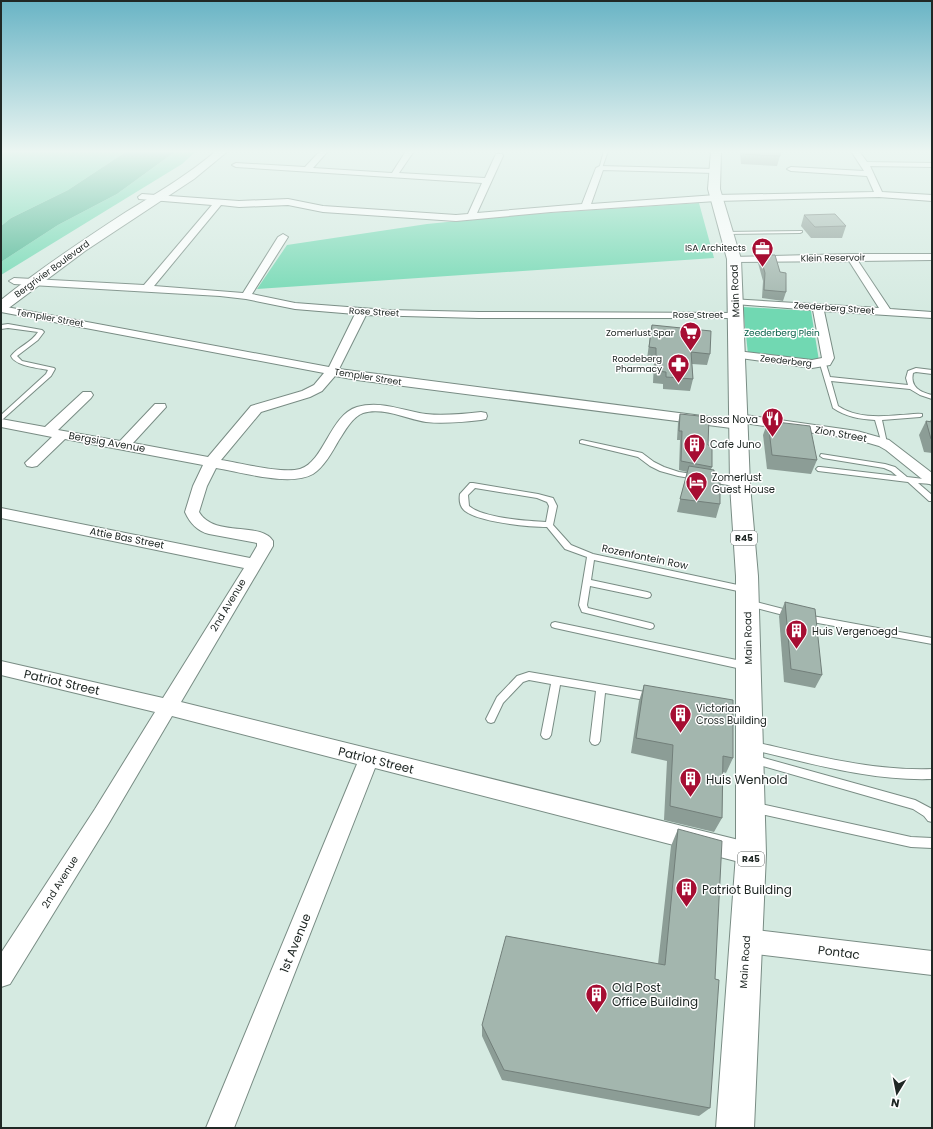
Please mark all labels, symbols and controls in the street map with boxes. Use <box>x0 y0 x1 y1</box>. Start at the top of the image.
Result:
office icon: ISA Architects <box>749 235 775 268</box>
street label: Bergrivier Boulevard <box>12 238 92 300</box>
place label: ISA Architects <box>685 242 746 254</box>
street label: Klein Reservoir <box>801 251 866 265</box>
street label: Main Road <box>727 264 743 318</box>
street label: Zeederberg Street <box>793 299 875 317</box>
street label: Rose Street <box>349 305 399 319</box>
street label: Templier Street <box>16 306 84 330</box>
street label: Rose Street <box>673 309 723 321</box>
supermarket icon: Zomerlust Spar <box>677 320 703 353</box>
place label: Zomerlust Spar <box>606 327 675 339</box>
park label: Zeederberg Plein <box>744 327 820 339</box>
pharmacy icon: Roodeberg Pharmacy <box>665 351 691 384</box>
street label: Zeederberg <box>759 352 813 370</box>
place label: Roodeberg Pharmacy <box>612 353 662 375</box>
street label: Templier Street <box>334 366 402 388</box>
restaurant icon: Bossa Nova <box>760 406 786 439</box>
place label: Bossa Nova <box>700 412 758 427</box>
street label: Zion Street <box>814 422 869 446</box>
street label: Bergsig Avenue <box>68 428 146 456</box>
building icon: Cafe Juno <box>681 431 707 464</box>
place label: Cafe Juno <box>710 437 761 452</box>
hotel icon: Zomerlust Guest House <box>683 470 709 503</box>
place label: Zomerlust Guest House <box>712 470 775 497</box>
street label: Attie Bas Street <box>89 523 166 553</box>
road number: R45 <box>731 531 757 545</box>
street label: Rozenfontein Row <box>601 541 690 574</box>
street label: 2nd Avenue <box>206 576 250 634</box>
street label: Main Road <box>740 611 756 665</box>
building icon: Huis Vergenoegd <box>783 618 809 651</box>
place label: Huis Vergenoegd <box>812 624 898 639</box>
street label: Patriot Street <box>22 665 102 699</box>
building icon: Victorian Cross Building <box>667 701 693 734</box>
place label: Victorian Cross Building <box>696 701 767 728</box>
street label: Patriot Street <box>336 742 416 778</box>
building icon: Huis Wenhold <box>677 766 703 799</box>
place label: Huis Wenhold <box>706 771 788 788</box>
road number: R45 <box>738 852 764 866</box>
street label: 2nd Avenue <box>38 853 82 911</box>
building icon: Patriot Building <box>674 876 700 909</box>
place label: Patriot Building <box>702 881 792 898</box>
street label: 1st Avenue <box>275 911 315 975</box>
street label: Main Road <box>736 935 754 989</box>
street label: Pontac <box>817 941 861 963</box>
place label: Old Post Office Building <box>612 979 698 1010</box>
building icon: Old Post Office Building <box>584 981 610 1014</box>
north arrow <box>877 1073 917 1113</box>
text: N <box>890 1094 901 1111</box>

